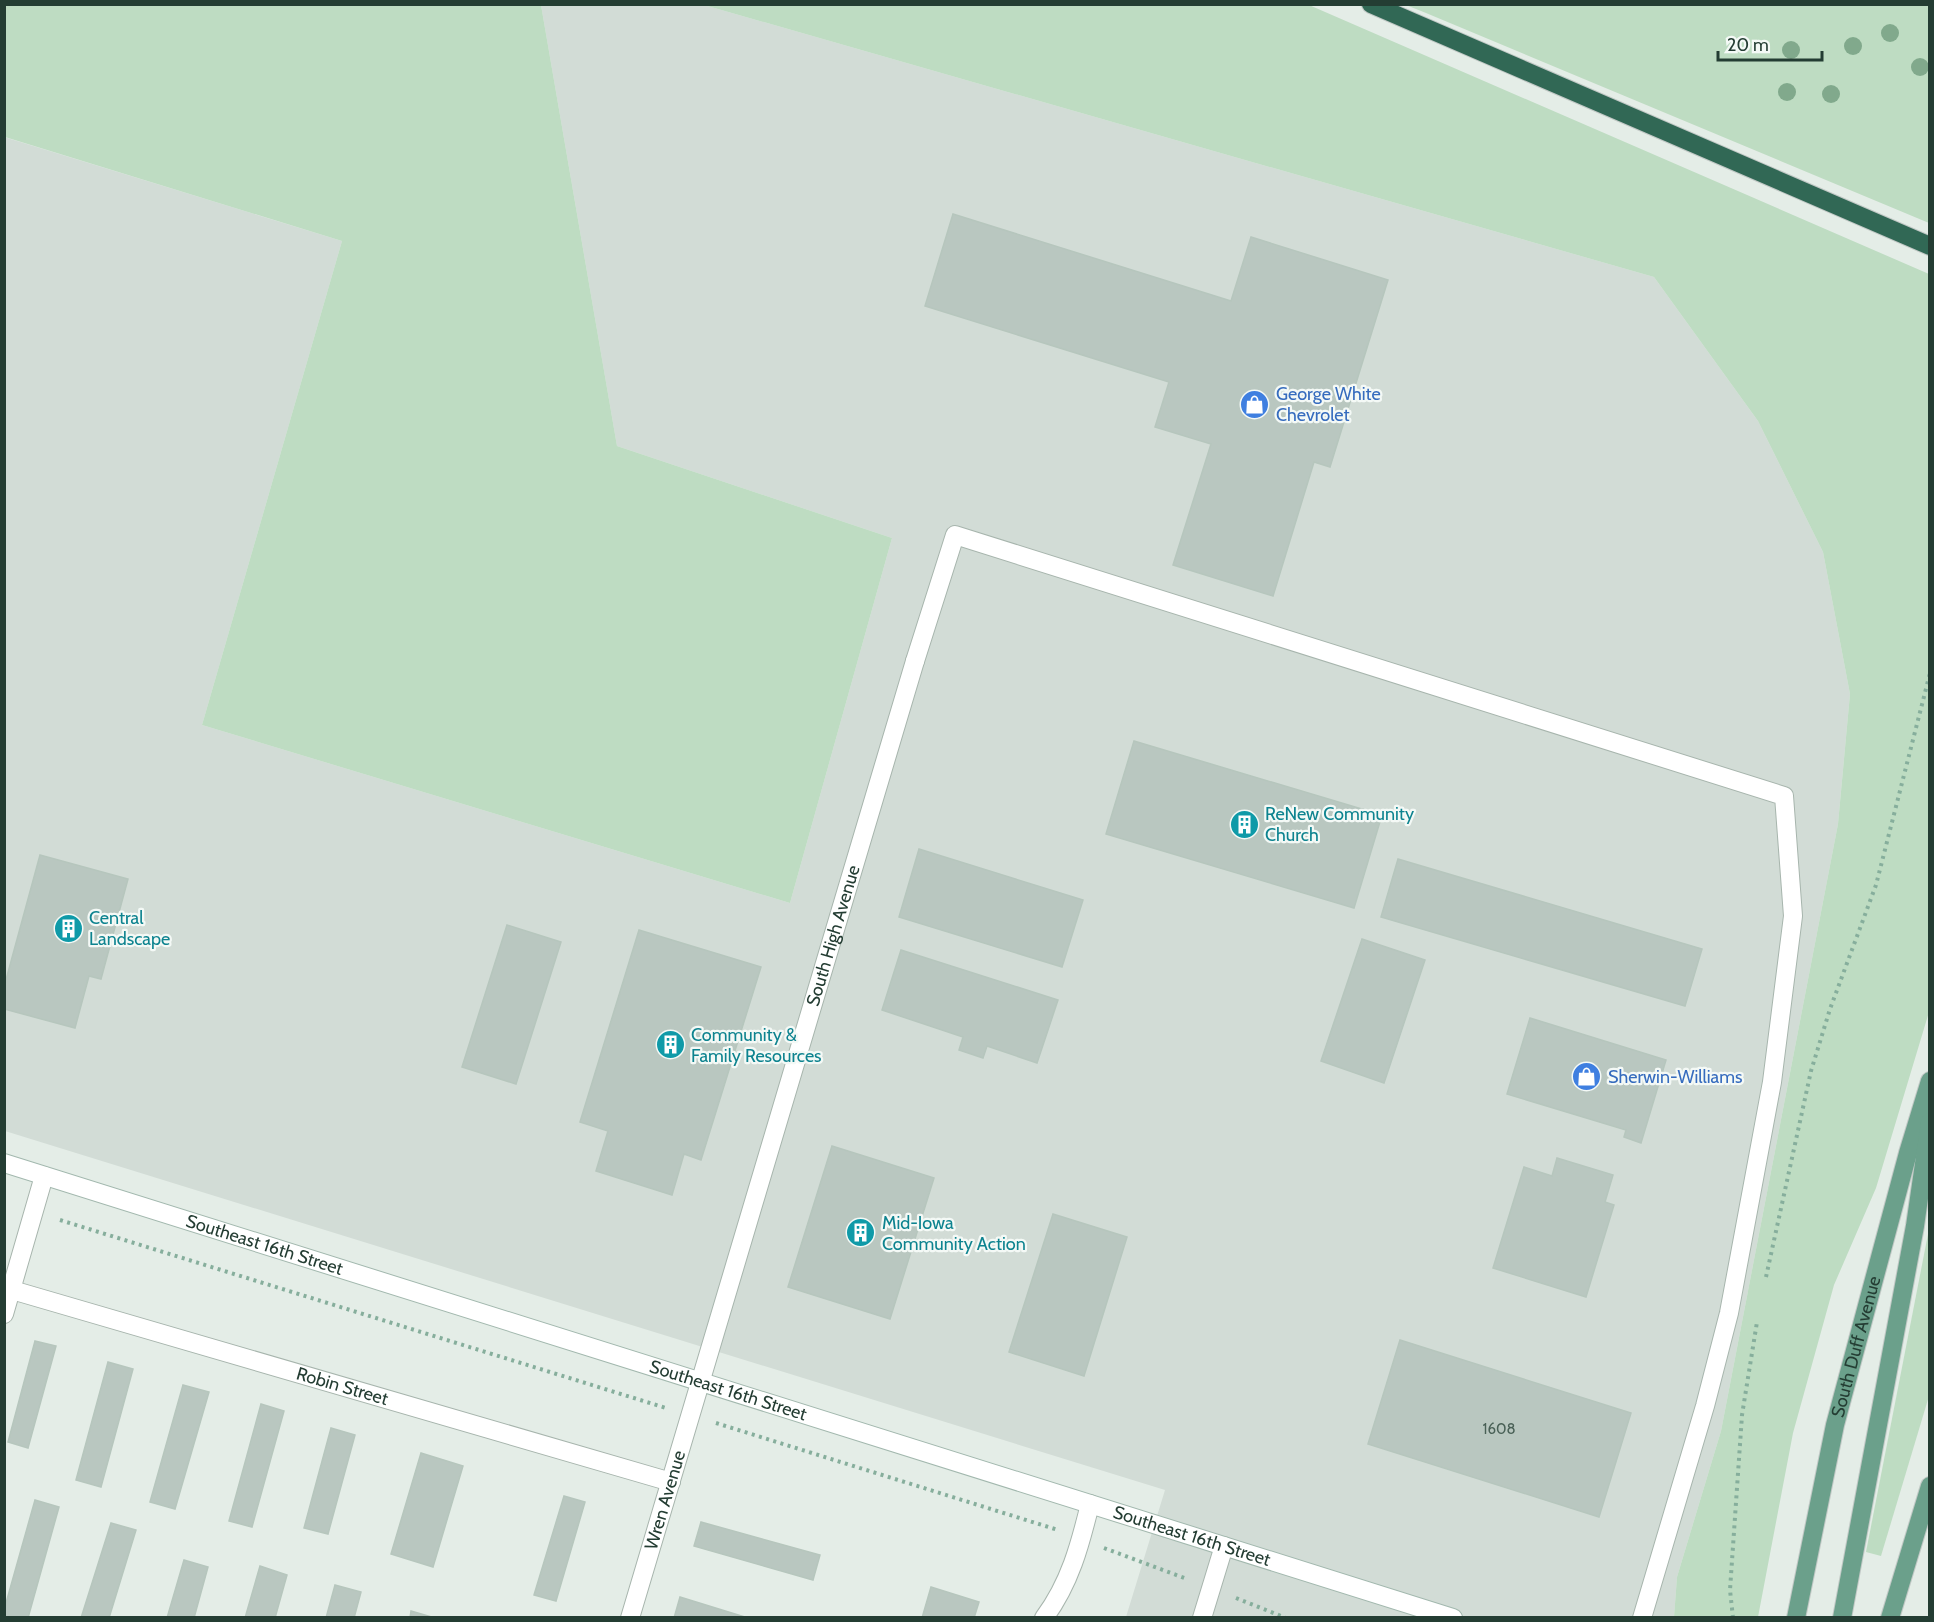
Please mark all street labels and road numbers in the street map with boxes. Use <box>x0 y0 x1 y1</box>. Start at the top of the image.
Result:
street label: South High Avenue <box>802 862 865 1009</box>
street label: Southeast 16th Street <box>183 1210 346 1280</box>
street label: South Duff Avenue <box>1827 1274 1885 1420</box>
street label: Southeast 16th Street <box>647 1355 809 1425</box>
street label: Robin Street <box>294 1362 391 1410</box>
street label: Wren Avenue <box>640 1448 690 1552</box>
street label: Southeast 16th Street <box>1111 1501 1273 1571</box>

